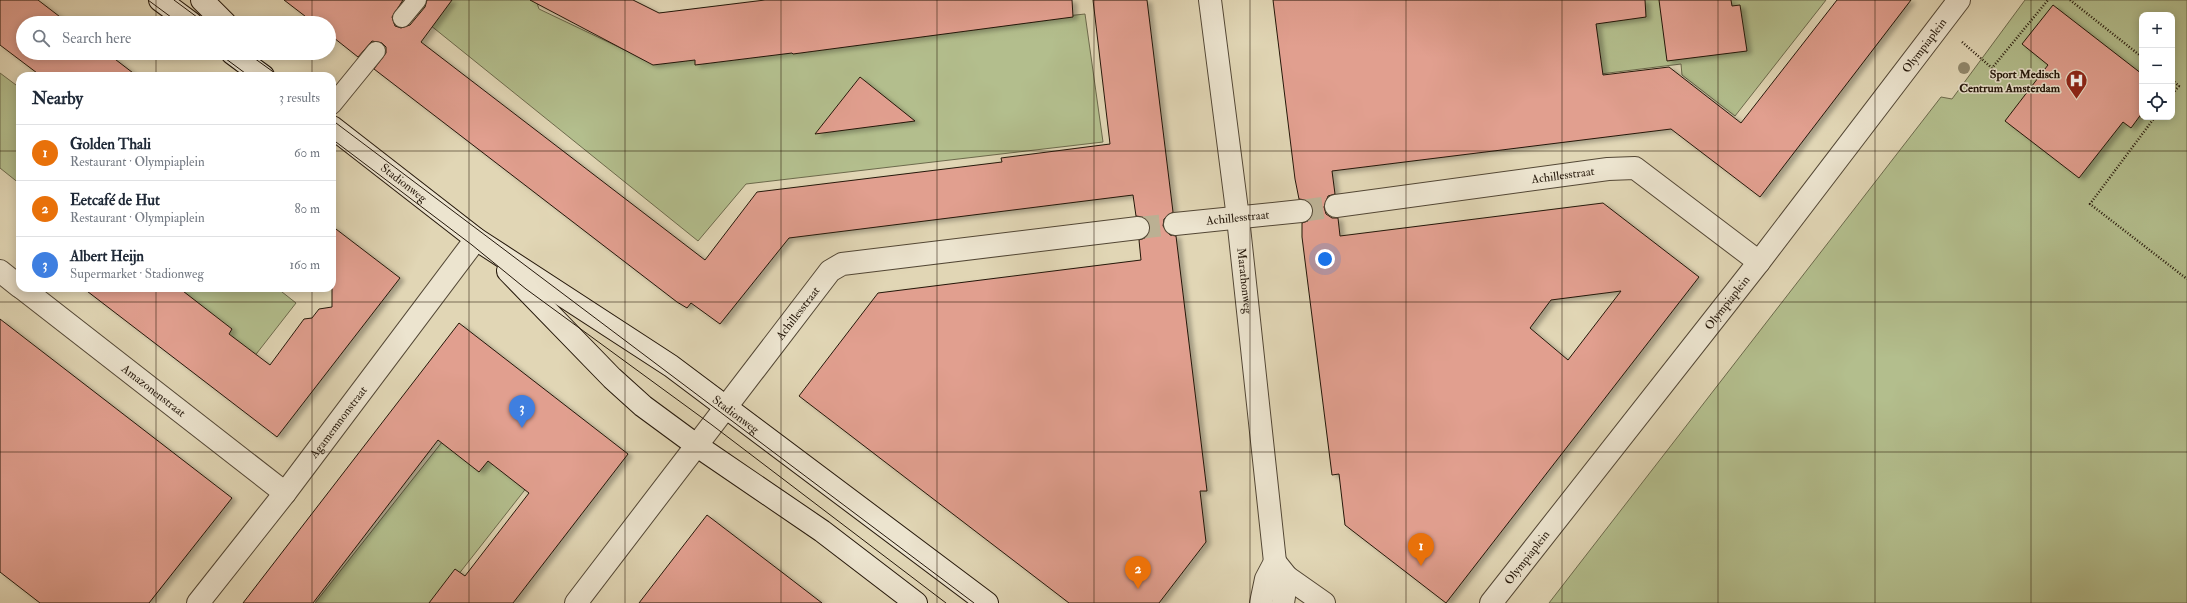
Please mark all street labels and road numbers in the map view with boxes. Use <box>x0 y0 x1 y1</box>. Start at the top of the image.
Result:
street label: Olympiaplein <box>1899 16 1950 76</box>
street label: Stadionweg <box>377 161 431 207</box>
street label: Achillesstraat <box>1530 164 1596 187</box>
street label: Achillesstraat <box>1204 207 1270 229</box>
street label: Marathonweg <box>1233 247 1255 316</box>
street label: Olympiaplein <box>1701 273 1753 333</box>
street label: Achillesstraat <box>772 284 823 344</box>
street label: Amazonenstraat <box>118 361 189 421</box>
street label: Agamemnonstraat <box>306 383 371 462</box>
street label: Stadionweg <box>709 393 763 438</box>
street label: Olympiaplein <box>1501 528 1553 588</box>

